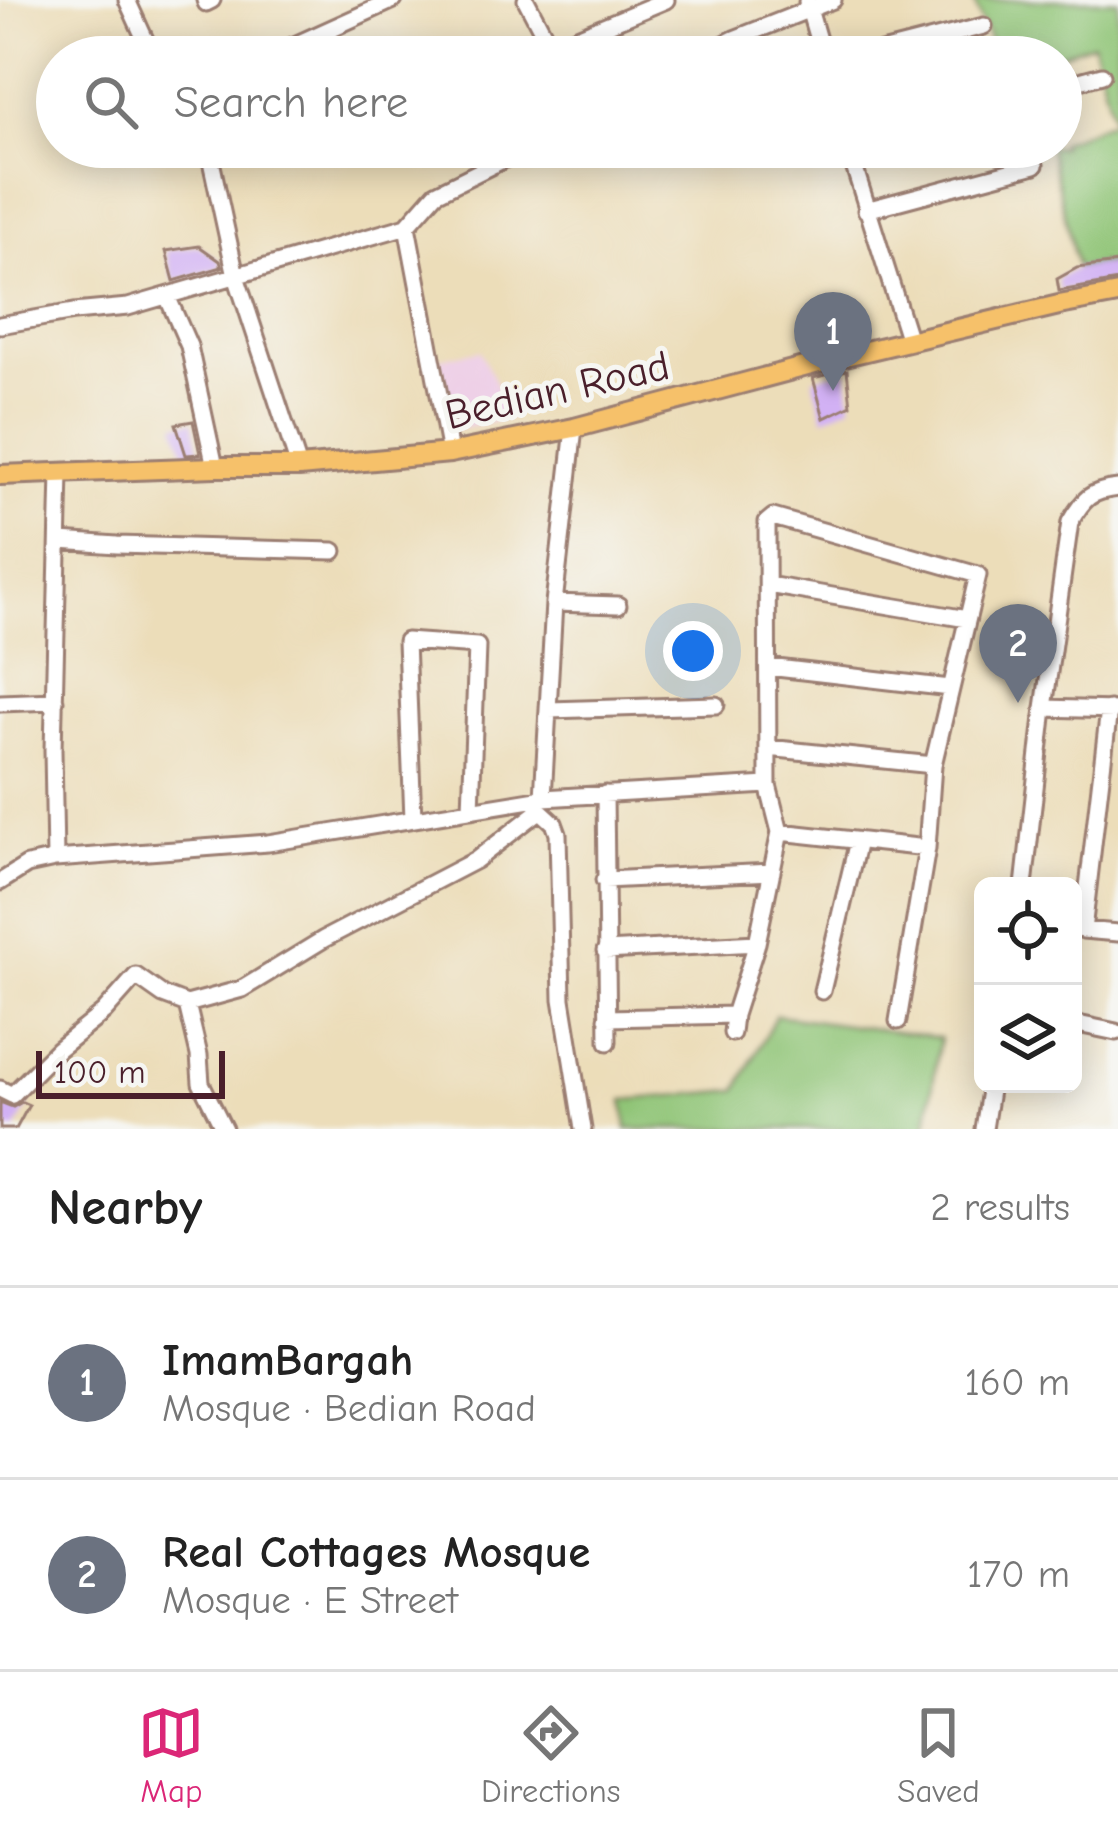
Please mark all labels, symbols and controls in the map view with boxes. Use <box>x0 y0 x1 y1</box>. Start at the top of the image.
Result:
search box <box>36 36 1082 168</box>
icon: search <box>78 69 144 135</box>
text: Search here <box>174 76 408 128</box>
pin: 1 <box>794 292 872 391</box>
street label: Bedian Road <box>441 341 674 440</box>
pin: 2 <box>979 604 1057 703</box>
your location <box>663 621 723 681</box>
map controls <box>974 877 1082 1093</box>
button: locate <box>974 877 1082 985</box>
button: layers <box>974 985 1082 1093</box>
scale bar <box>36 1045 225 1098</box>
text: 100 m <box>54 1053 146 1091</box>
text: Nearby <box>48 1178 202 1237</box>
text: 2 results <box>930 1185 1070 1230</box>
text: ImamBargah <box>162 1334 413 1386</box>
text: 1 <box>79 1360 95 1405</box>
text: 160 m <box>964 1360 1070 1405</box>
text: Mosque · Bedian Road <box>162 1386 536 1431</box>
text: Real Cottages Mosque <box>162 1526 590 1578</box>
text: 2 <box>77 1552 97 1597</box>
text: 170 m <box>967 1552 1070 1597</box>
text: Mosque · E Street <box>162 1578 458 1623</box>
tab: Map <box>138 1700 204 1810</box>
tab: Directions <box>481 1700 621 1810</box>
tab: Saved <box>897 1700 980 1810</box>

